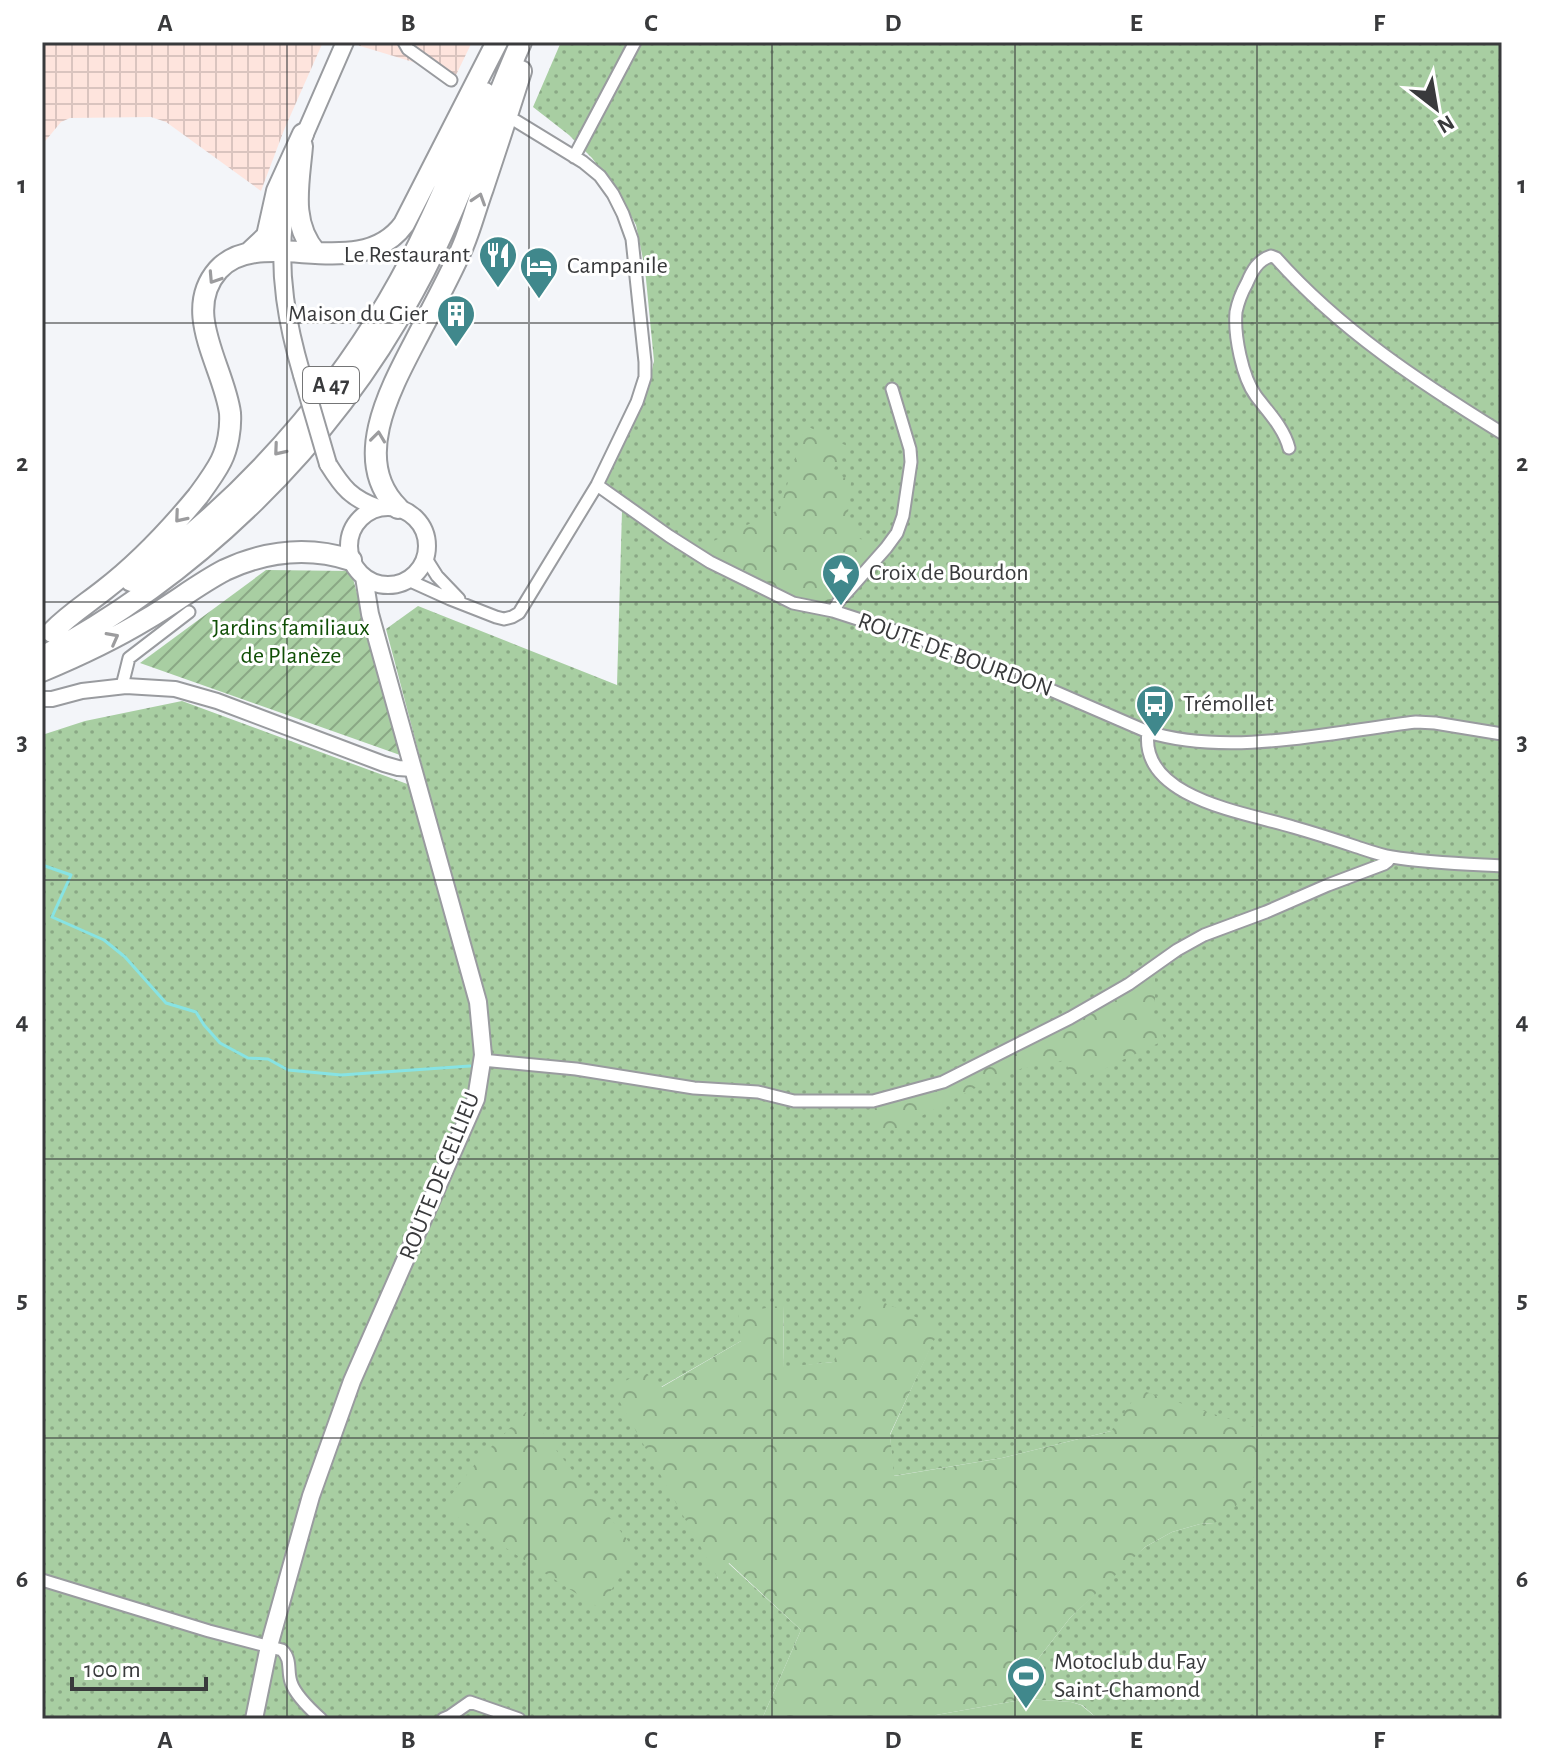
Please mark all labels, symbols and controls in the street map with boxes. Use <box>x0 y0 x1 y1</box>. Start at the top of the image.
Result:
text: A <box>157 10 173 36</box>
text: B <box>400 10 416 36</box>
text: C <box>644 10 658 36</box>
text: D <box>884 10 902 36</box>
text: E <box>1129 10 1143 36</box>
text: F <box>1373 10 1386 36</box>
north arrow <box>1396 68 1476 148</box>
text: N <box>1434 111 1458 138</box>
text: 1 <box>17 172 27 198</box>
text: 1 <box>1517 172 1527 198</box>
one-way arrow <box>470 192 486 206</box>
restaurant icon: Le Restaurant <box>477 234 519 289</box>
place label: Le Restaurant <box>344 243 470 267</box>
hotel icon: Campanile <box>518 245 560 300</box>
place label: Campanile <box>567 254 668 278</box>
one-way arrow <box>208 270 223 284</box>
building icon: Maison du Gier <box>435 293 477 348</box>
place label: Maison du Gier <box>288 302 428 326</box>
road number: A 47 <box>303 367 359 403</box>
one-way arrow <box>370 430 387 443</box>
one-way arrow <box>274 440 289 455</box>
text: 2 <box>16 450 28 476</box>
text: 2 <box>1516 450 1528 476</box>
one-way arrow <box>175 507 190 522</box>
place icon: Croix de Bourdon <box>820 552 862 607</box>
place label: Croix de Bourdon <box>869 561 1029 585</box>
street label: ROUTE DE BOURDON <box>854 609 1056 701</box>
park label: Jardins familiaux de Planèze <box>212 616 370 668</box>
one-way arrow <box>104 632 119 647</box>
bus stop icon: Trémollet <box>1134 683 1176 738</box>
place label: Trémollet <box>1183 692 1274 716</box>
text: 3 <box>16 729 28 755</box>
text: 3 <box>1516 729 1528 755</box>
text: 4 <box>15 1008 29 1034</box>
text: 4 <box>1515 1008 1529 1034</box>
street label: ROUTE DE CELLIEU <box>395 1089 485 1263</box>
text: 5 <box>16 1287 28 1313</box>
text: 5 <box>1516 1287 1528 1313</box>
text: 6 <box>16 1566 28 1592</box>
text: 6 <box>1516 1566 1528 1592</box>
scale bar <box>72 1641 206 1691</box>
place label: Motoclub du Fay Saint-Chamond <box>1054 1650 1206 1702</box>
sports icon: Motoclub du Fay Saint-Chamond <box>1005 1655 1047 1710</box>
text: 100 m <box>84 1658 141 1682</box>
text: A <box>157 1727 173 1753</box>
text: B <box>400 1727 416 1753</box>
text: C <box>644 1727 658 1753</box>
text: D <box>884 1727 902 1753</box>
text: E <box>1129 1727 1143 1753</box>
text: F <box>1373 1727 1386 1753</box>

